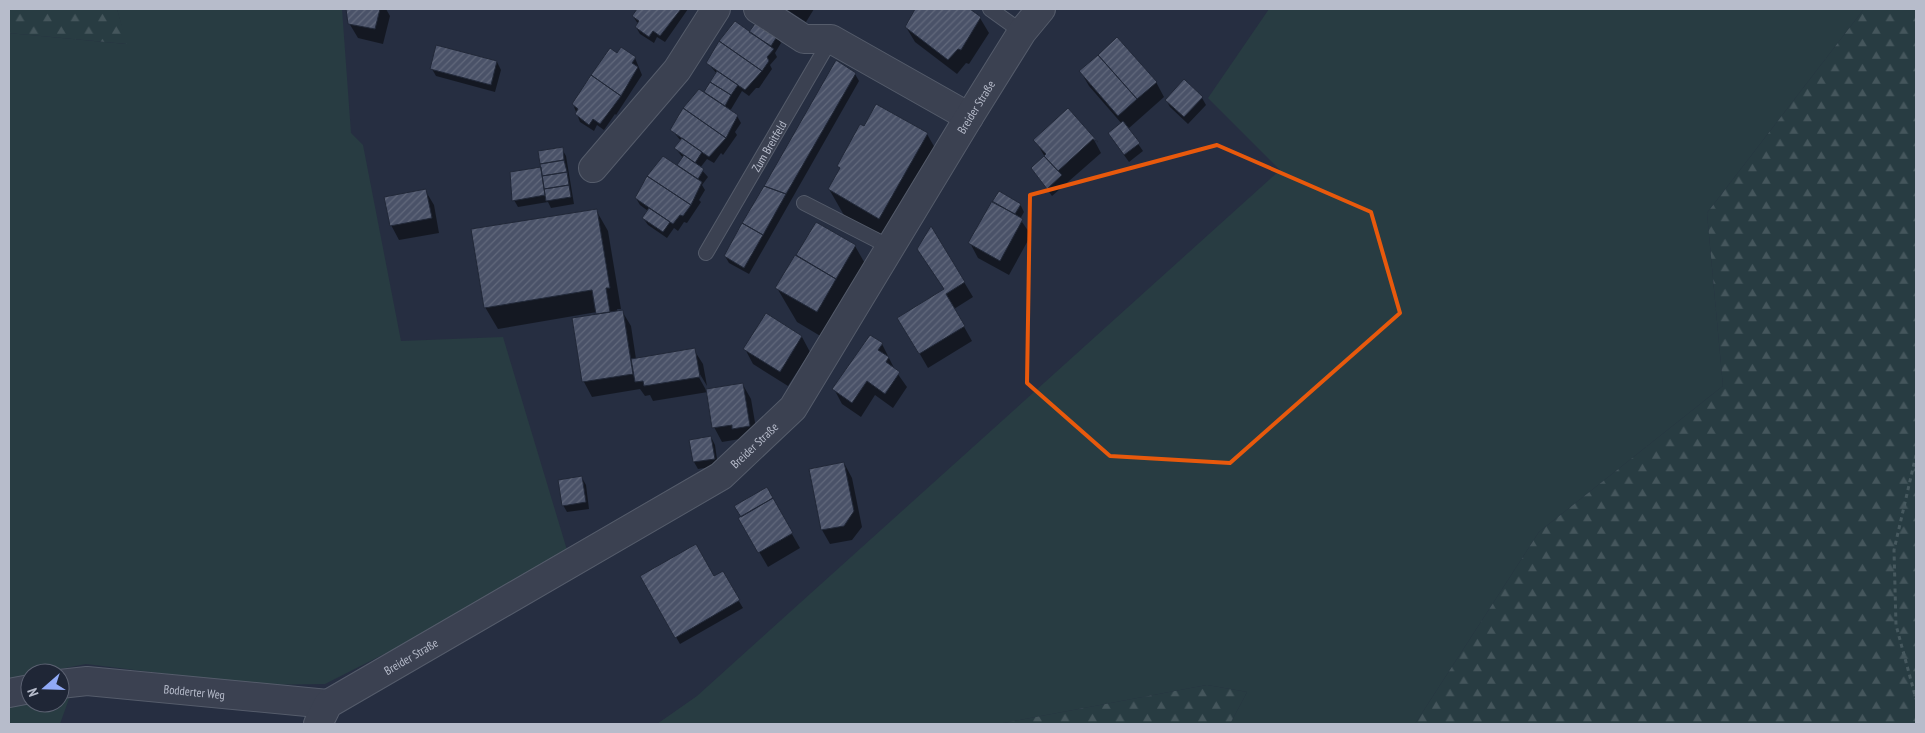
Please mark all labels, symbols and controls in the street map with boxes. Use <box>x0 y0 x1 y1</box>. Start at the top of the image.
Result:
street label: Breider Straße <box>953 77 998 136</box>
street label: Zum Breitfeld <box>748 118 789 174</box>
street label: Breider Straße <box>727 419 781 471</box>
street label: Breider Straße <box>381 634 440 678</box>
north arrow <box>20 663 70 713</box>
street label: Bodderter Weg <box>163 681 226 702</box>
text: N <box>23 686 43 699</box>

